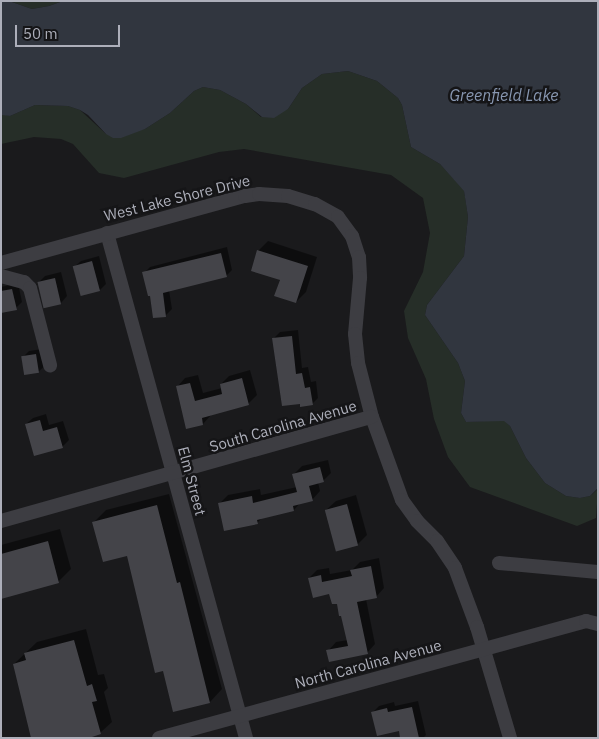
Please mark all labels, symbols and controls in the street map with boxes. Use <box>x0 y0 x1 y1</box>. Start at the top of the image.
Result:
scale bar <box>18 15 122 47</box>
text: 50 m <box>23 24 58 43</box>
water label: Greenfield Lake <box>449 85 559 105</box>
street label: West Lake Shore Drive <box>102 171 252 225</box>
street label: South Carolina Avenue <box>207 396 359 456</box>
street label: Elm Street <box>174 445 210 517</box>
street label: North Carolina Avenue <box>293 636 443 692</box>

